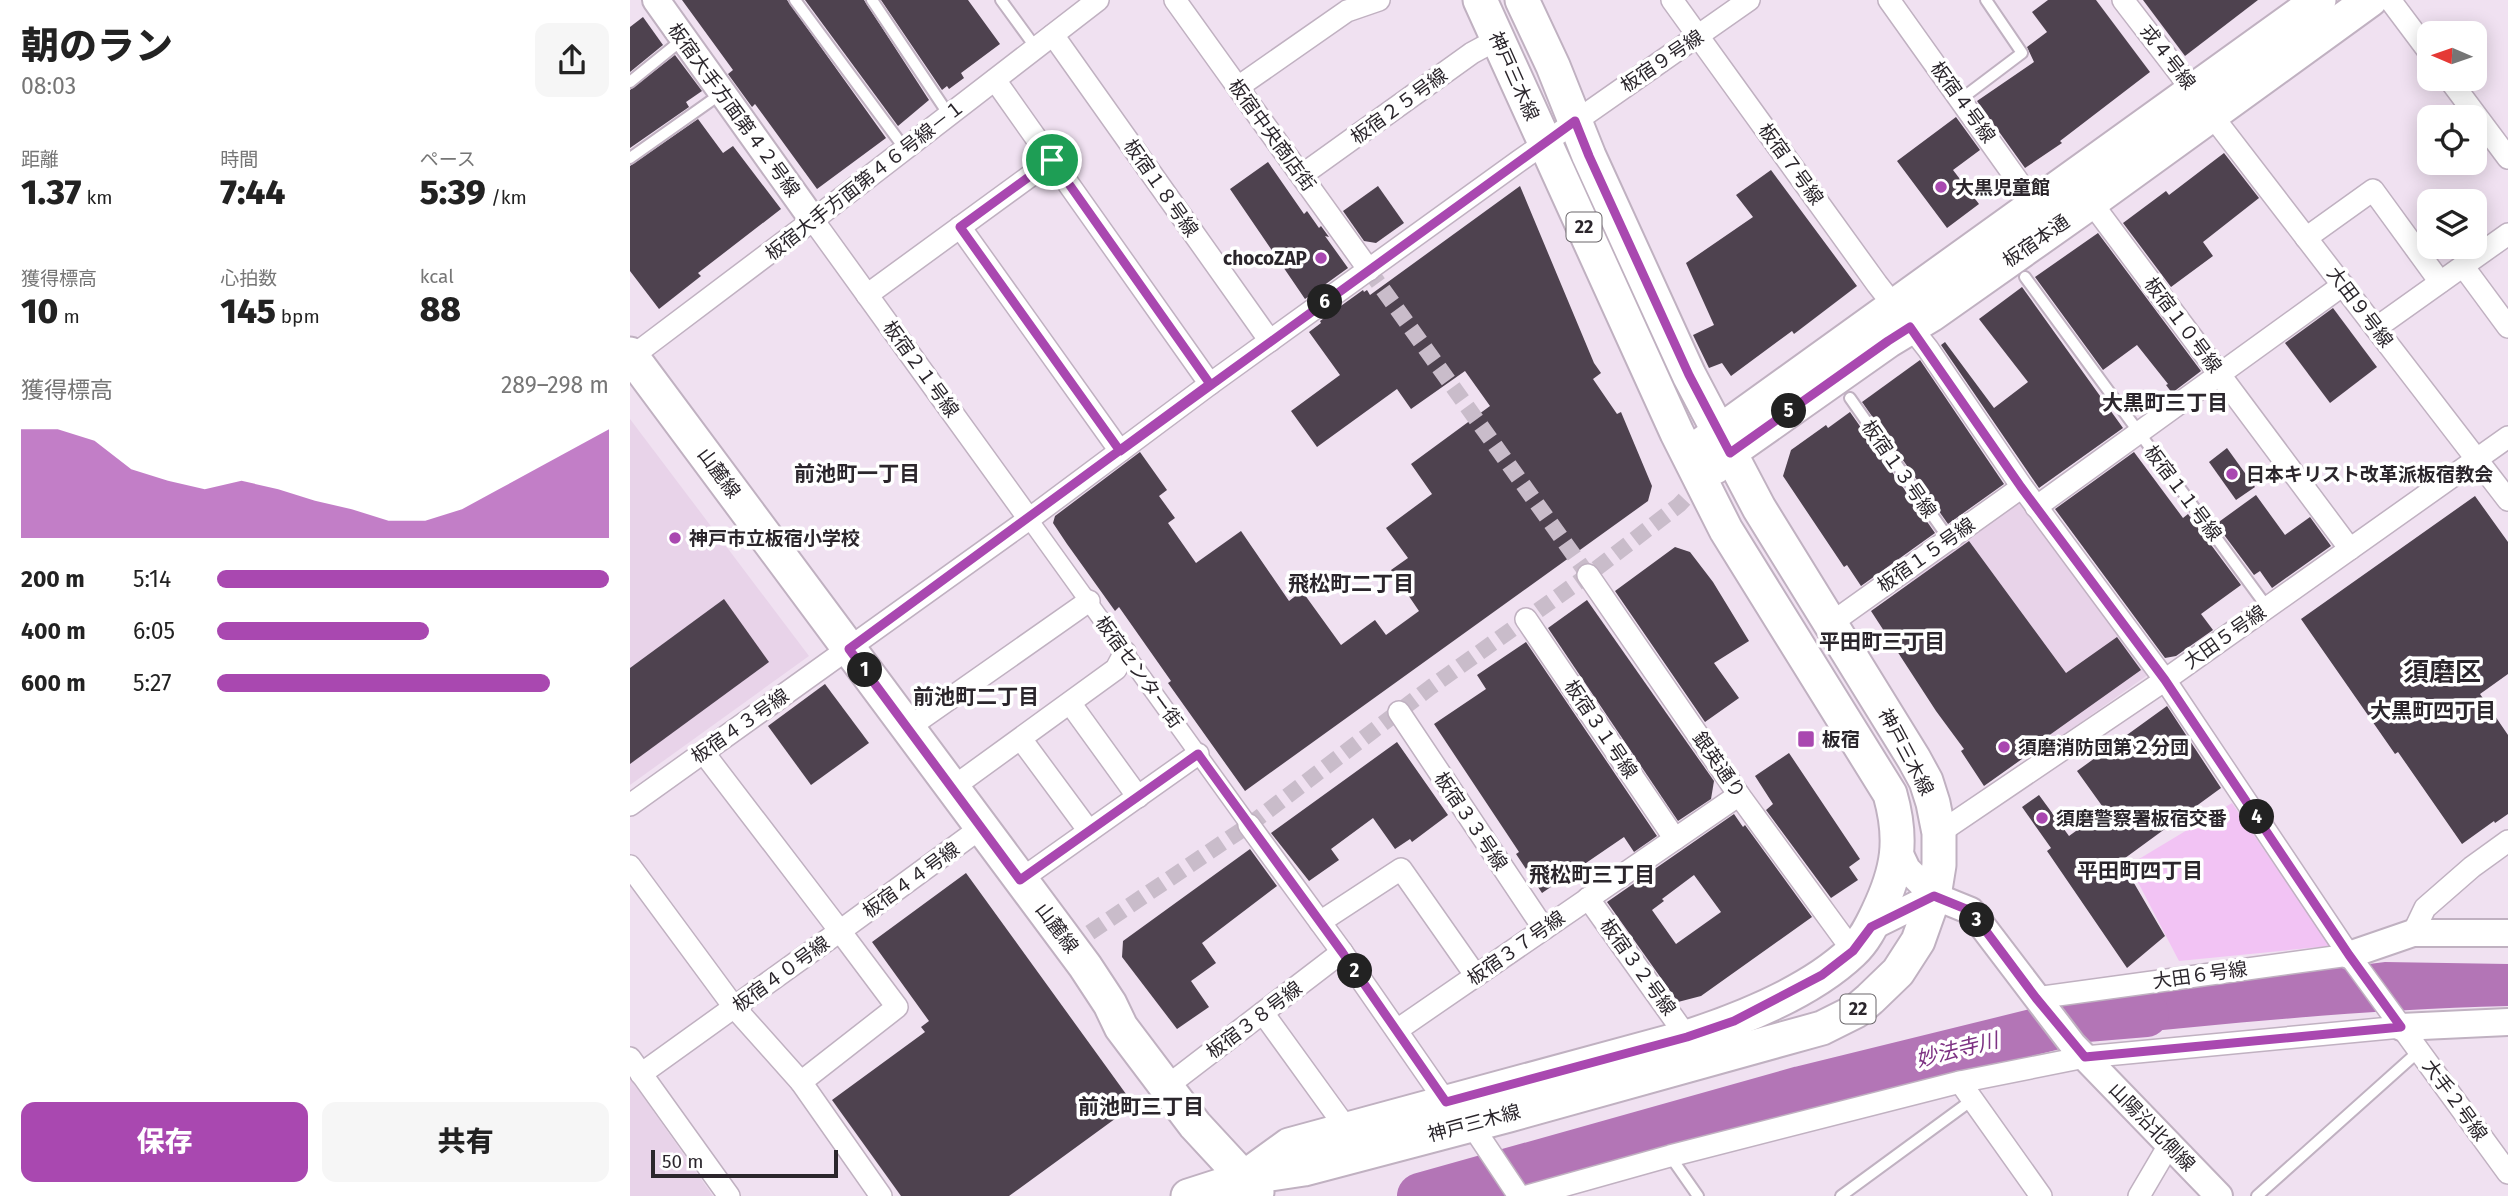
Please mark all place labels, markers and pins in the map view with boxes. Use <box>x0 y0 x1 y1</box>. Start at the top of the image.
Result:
pin <box>1022 130 1082 190</box>
place label: 大黒児童館 <box>1955 176 2050 199</box>
marker: 大黒児童館 <box>1933 179 1949 195</box>
place label: chocoZAP <box>1223 247 1307 270</box>
marker: chocoZAP <box>1313 250 1329 266</box>
pin: 6 <box>1308 284 1342 320</box>
pin: 5 <box>1772 394 1806 428</box>
place label: 日本キリスト改革派板宿教会 <box>2246 463 2493 486</box>
marker: 日本キリスト改革派板宿教会 <box>2224 466 2240 482</box>
place label: 神戸市立板宿小学校 <box>689 527 860 550</box>
marker: 神戸市立板宿小学校 <box>667 530 683 546</box>
pin: 1 <box>848 652 882 688</box>
place label: 板宿 <box>1822 728 1860 751</box>
marker: 板宿 <box>1796 729 1816 749</box>
place label: 須磨消防団第２分団 <box>2018 736 2189 759</box>
marker: 須磨消防団第２分団 <box>1996 739 2012 755</box>
pin: 4 <box>2240 800 2274 834</box>
place label: 須磨警察署板宿交番 <box>2056 807 2227 830</box>
marker: 須磨警察署板宿交番 <box>2034 810 2050 826</box>
pin: 3 <box>1960 902 1994 937</box>
pin: 2 <box>1338 954 1372 988</box>

